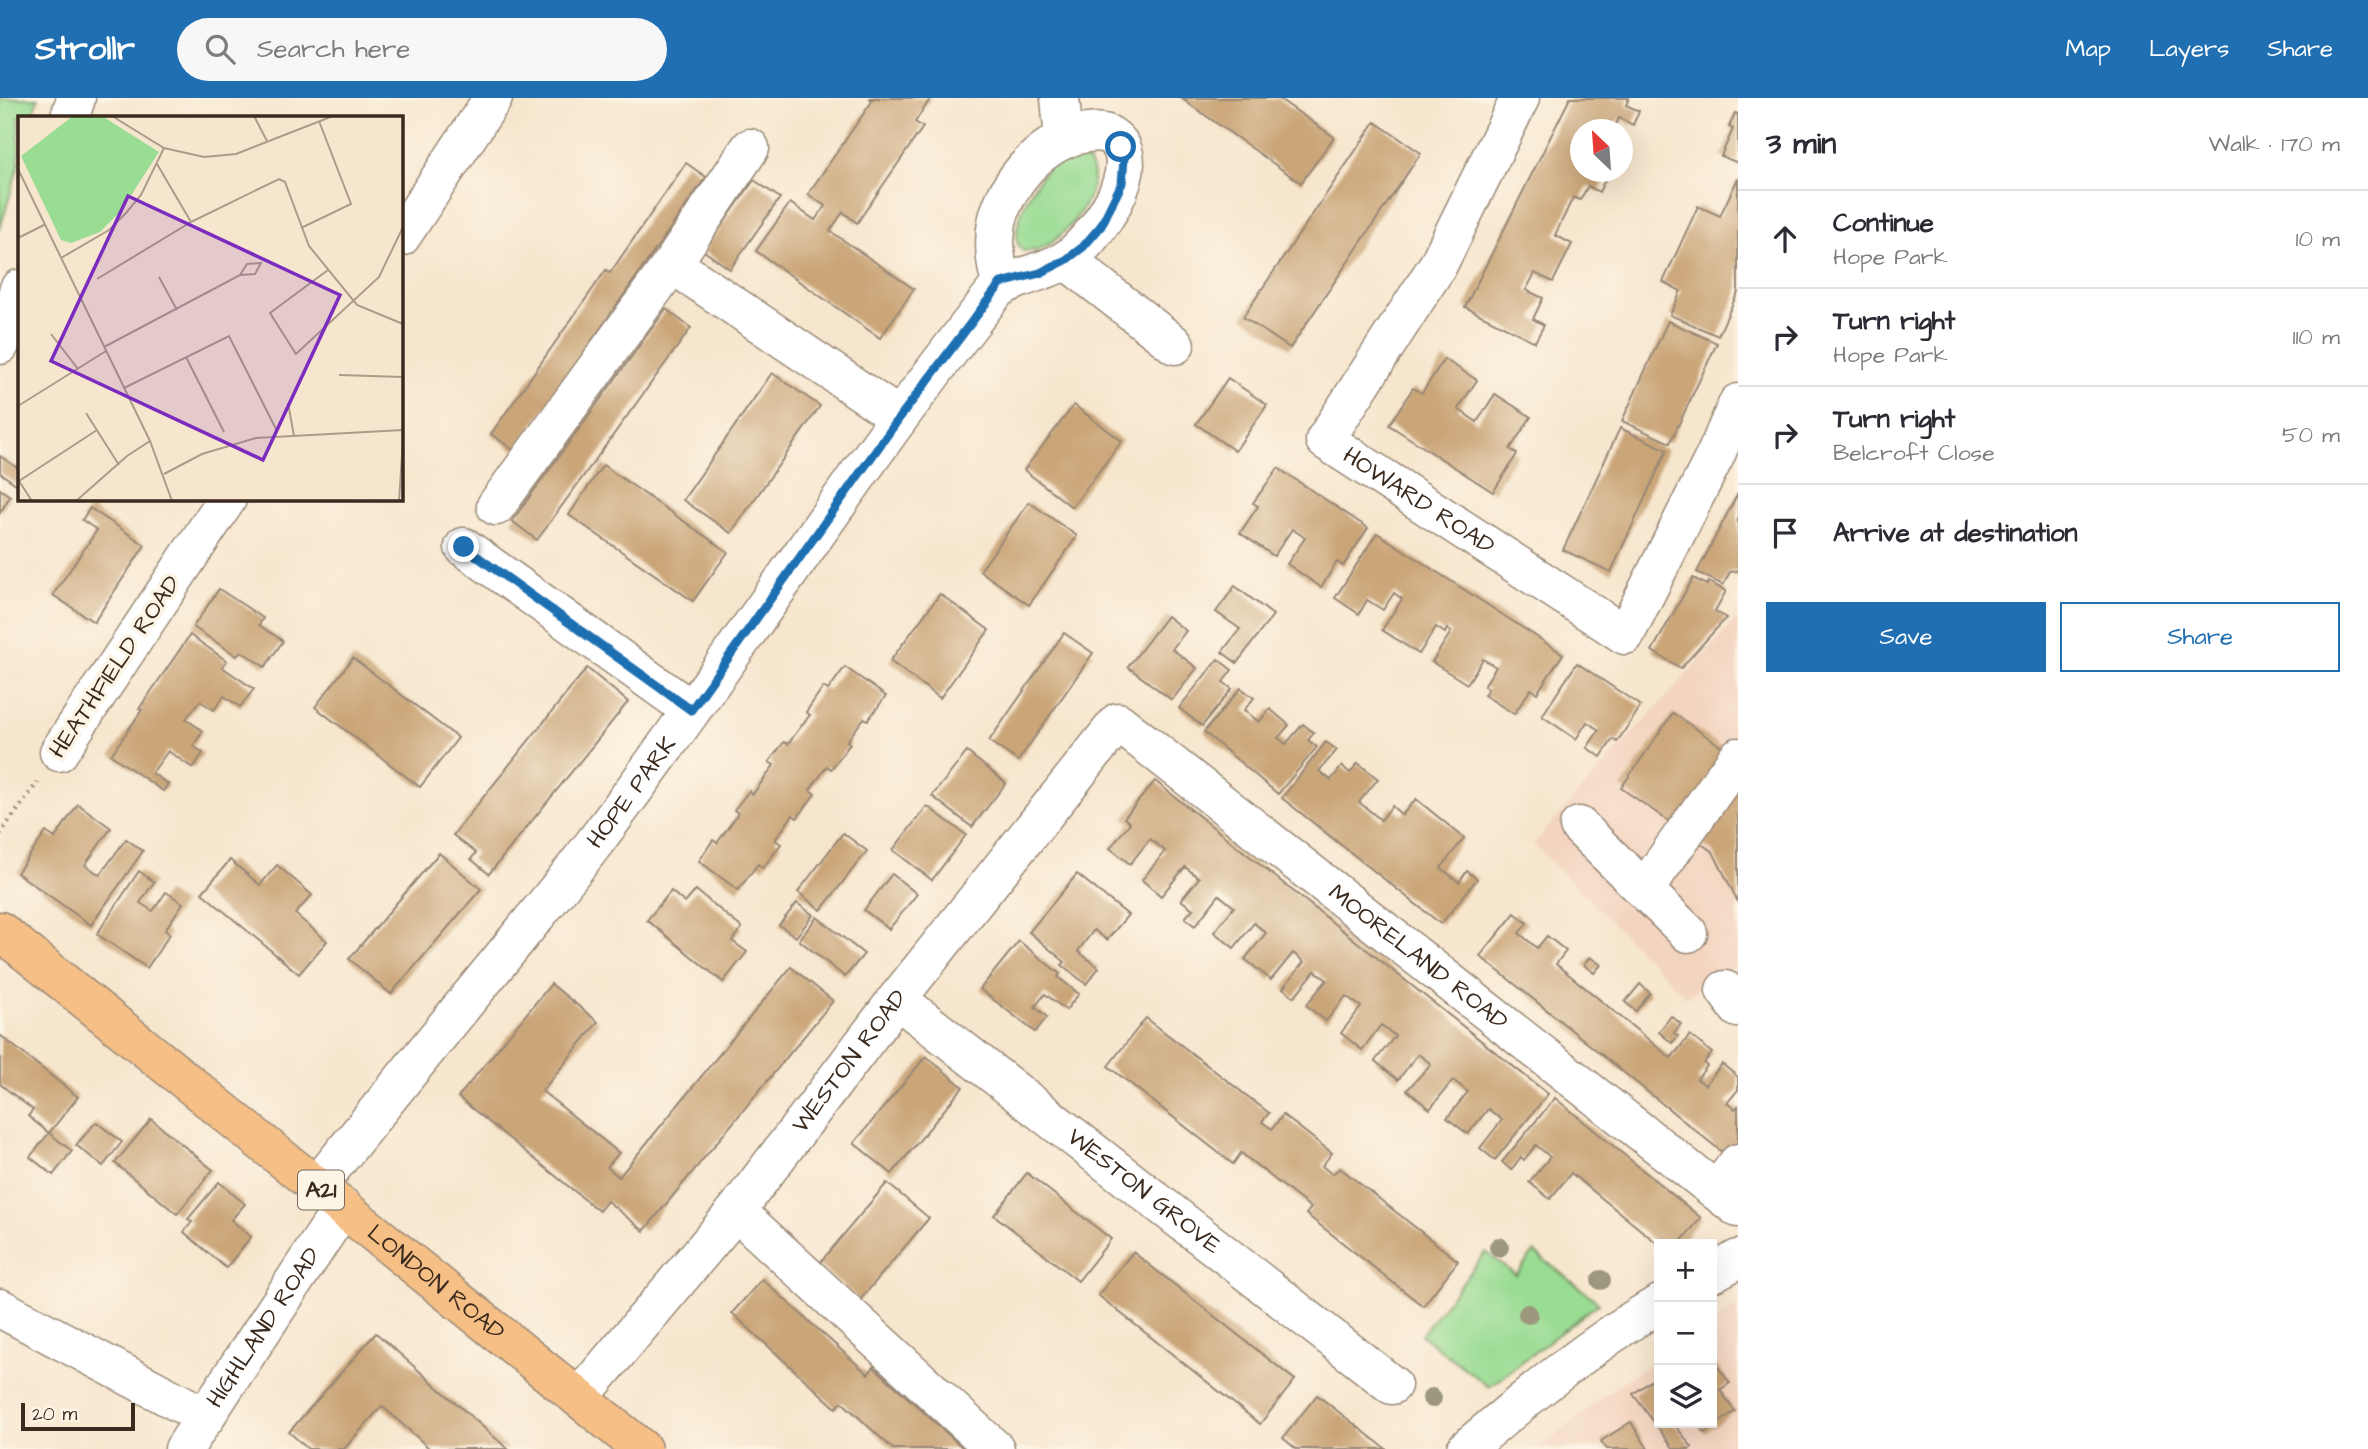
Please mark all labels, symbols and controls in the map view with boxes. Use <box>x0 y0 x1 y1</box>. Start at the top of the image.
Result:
search box <box>177 18 667 81</box>
text: Strollr <box>35 26 135 72</box>
icon: search <box>201 30 239 68</box>
text: Search here <box>257 31 410 67</box>
text: Map <box>2066 32 2111 66</box>
text: Layers <box>2149 32 2229 66</box>
text: Share <box>2267 32 2333 66</box>
inset map <box>18 116 402 500</box>
north arrow <box>1570 119 1633 182</box>
text: 3 min <box>1766 123 1836 165</box>
text: Walk · 170 m <box>2209 128 2340 160</box>
route start <box>1105 131 1136 162</box>
text: Continue <box>1833 205 1934 241</box>
icon: ahead <box>1766 220 1804 258</box>
text: 10 m <box>2295 223 2340 255</box>
text: Hope Park <box>1833 241 1948 273</box>
text: Turn right <box>1833 303 1955 339</box>
icon: right <box>1766 318 1804 356</box>
text: 110 m <box>2292 321 2340 353</box>
text: Hope Park <box>1833 339 1948 371</box>
text: Turn right <box>1833 401 1955 437</box>
icon: right <box>1766 416 1804 454</box>
text: 50 m <box>2282 419 2340 451</box>
text: Belcroft Close <box>1833 437 1995 469</box>
street label: HOWARD ROAD <box>1336 439 1501 563</box>
icon: arrive <box>1766 514 1804 552</box>
text: Arrive at destination <box>1833 515 2078 551</box>
route end <box>448 531 479 562</box>
street label: HEATHFIELD ROAD <box>41 569 189 765</box>
button: Save <box>1766 602 2046 672</box>
button: Share <box>2060 602 2340 672</box>
street label: HOPE PARK <box>579 729 685 856</box>
street label: MOORELAND ROAD <box>1321 876 1515 1038</box>
street label: WESTON ROAD <box>784 983 915 1140</box>
street label: WESTON GROVE <box>1060 1121 1228 1262</box>
road number: A21 <box>298 1170 344 1210</box>
street label: LONDON ROAD <box>360 1217 512 1349</box>
map controls <box>1654 1239 1717 1428</box>
button: + <box>1654 1239 1717 1302</box>
street label: HIGHLAND ROAD <box>198 1241 329 1415</box>
button: − <box>1654 1302 1717 1365</box>
button: layers <box>1654 1365 1717 1428</box>
scale bar <box>21 1400 135 1432</box>
text: 20 m <box>32 1401 77 1428</box>

